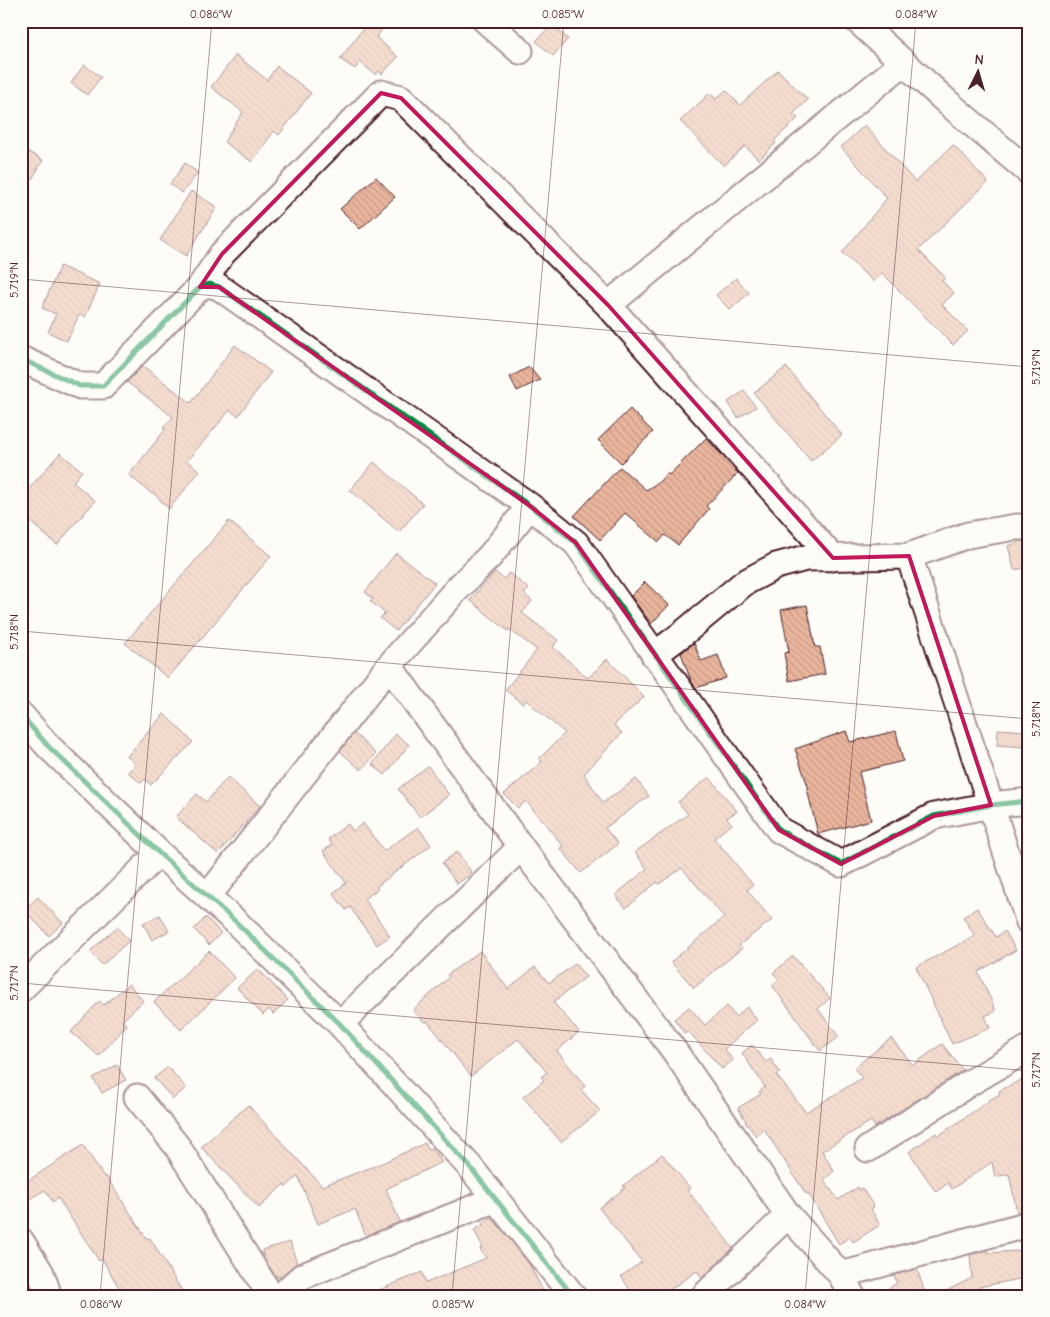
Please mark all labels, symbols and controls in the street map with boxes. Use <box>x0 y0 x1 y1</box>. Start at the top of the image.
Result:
text: 0.086°W <box>190 7 233 21</box>
text: 0.085°W <box>542 7 585 21</box>
text: 0.084°W <box>895 7 937 21</box>
north arrow <box>952 48 1002 98</box>
text: N <box>974 51 984 68</box>
text: 5.719°N <box>7 262 21 298</box>
text: 5.719°N <box>1029 349 1043 385</box>
text: 5.718°N <box>7 614 21 650</box>
text: 5.718°N <box>1029 701 1043 737</box>
text: 5.717°N <box>7 965 21 1001</box>
text: 5.717°N <box>1029 1052 1043 1088</box>
text: 0.086°W <box>80 1297 123 1311</box>
text: 0.085°W <box>432 1297 475 1311</box>
text: 0.084°W <box>784 1297 826 1311</box>

